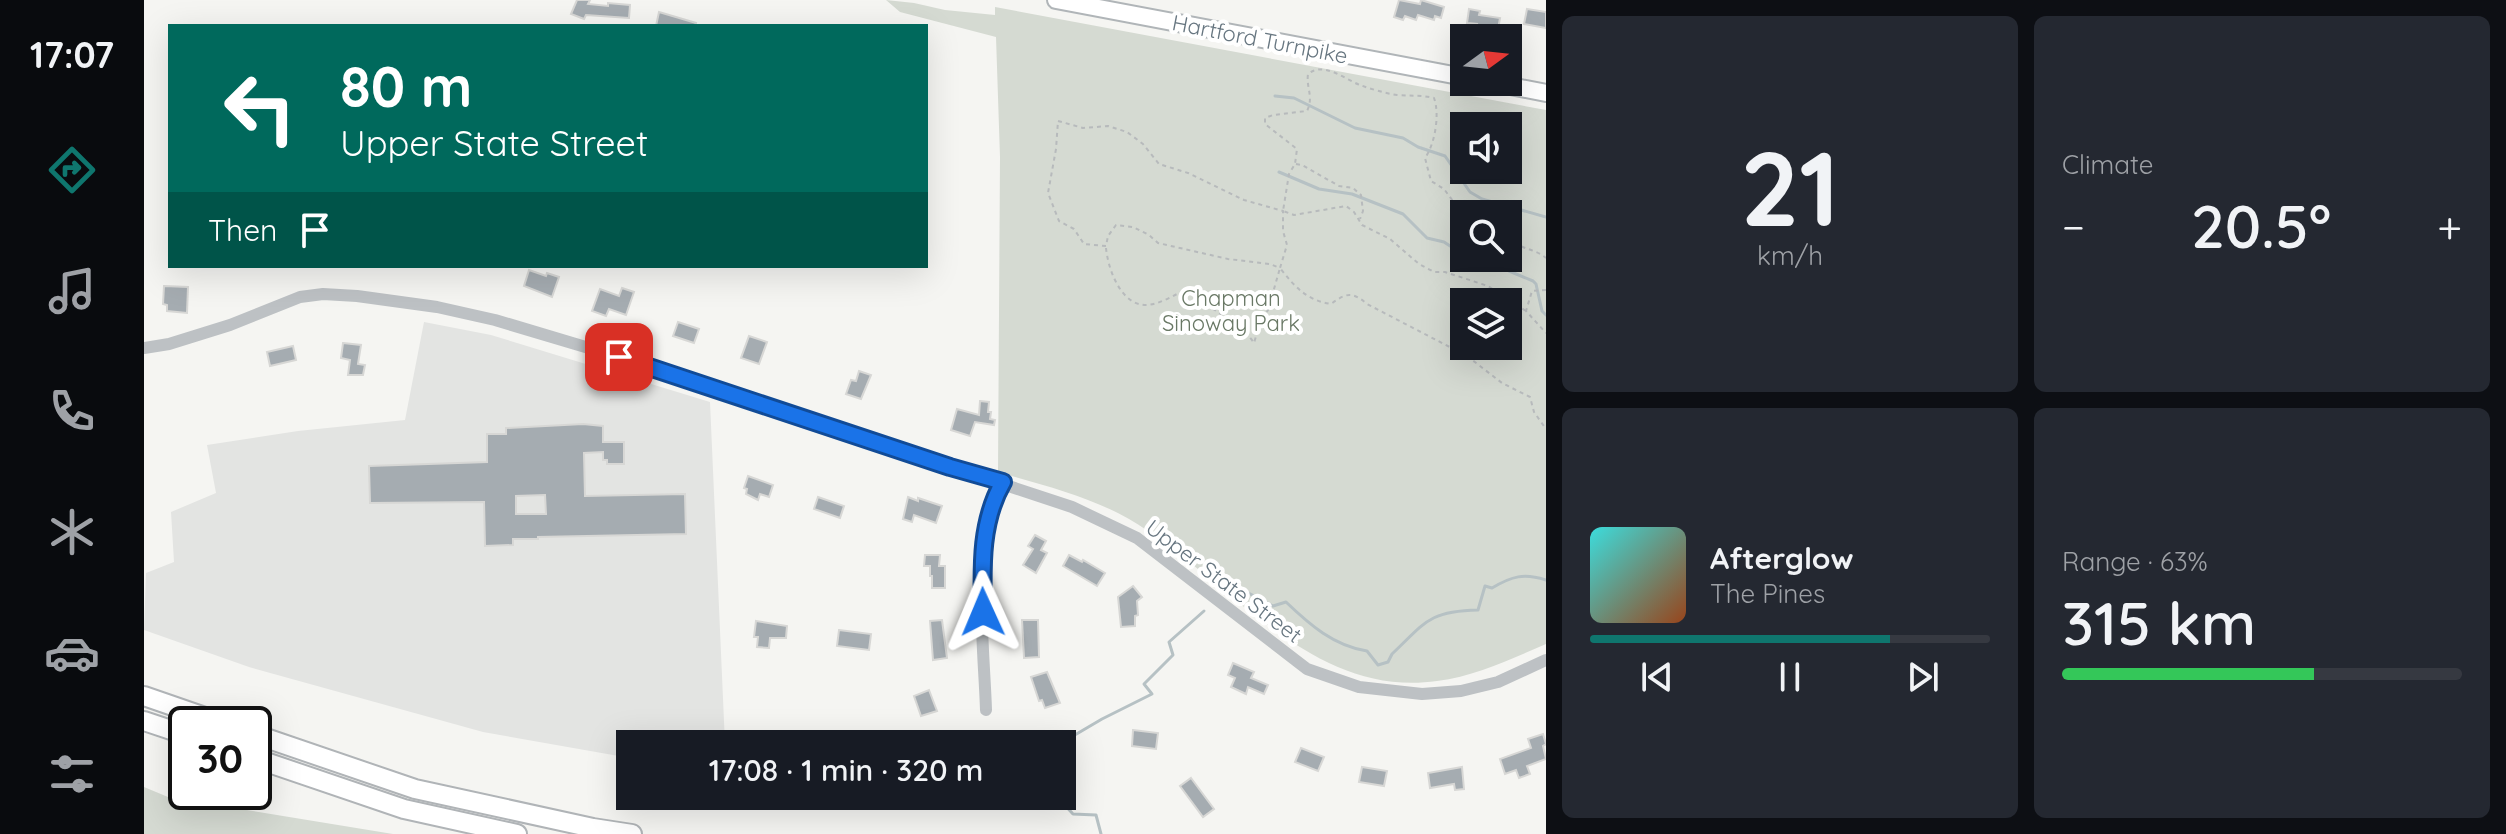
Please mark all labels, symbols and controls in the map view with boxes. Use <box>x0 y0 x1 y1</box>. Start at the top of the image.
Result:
street label: Hartford Turnpike <box>1170 8 1350 70</box>
north arrow <box>1450 24 1522 96</box>
map controls <box>1450 24 1522 360</box>
text: 17:07 <box>30 32 114 77</box>
text: 80 m <box>340 51 472 121</box>
icon: left <box>208 56 312 160</box>
button: sound <box>1450 112 1522 184</box>
text: Upper State Street <box>340 120 648 165</box>
text: 21 <box>1740 122 1840 252</box>
icon: directions <box>44 142 100 198</box>
text: Climate <box>2062 148 2153 181</box>
text: 20.5° <box>2191 188 2331 263</box>
text: − <box>2062 199 2085 254</box>
text: + <box>2437 199 2462 254</box>
button: search <box>1450 200 1522 272</box>
icon: arrive <box>293 208 337 252</box>
text: Then <box>208 211 277 249</box>
text: km/h <box>1757 239 1823 272</box>
icon: music <box>44 263 100 319</box>
park label: Chapman Sinoway Park <box>1162 284 1300 337</box>
button: layers <box>1450 288 1522 360</box>
pin <box>585 323 653 391</box>
icon: arrive <box>597 335 641 379</box>
icon: phone <box>44 383 100 439</box>
icon: climate <box>44 504 100 560</box>
street label: Upper State Street <box>1140 513 1308 649</box>
text: Afterglow <box>1710 539 1853 577</box>
text: Range · 63% <box>2062 545 2208 578</box>
position arrow <box>941 570 1025 654</box>
text: The Pines <box>1710 577 1825 610</box>
text: 315 km <box>2062 585 2256 660</box>
icon: car <box>44 625 100 681</box>
icon: previous <box>1635 655 1679 699</box>
icon: pause <box>1768 655 1812 699</box>
icon: next <box>1901 655 1945 699</box>
speed limit sign: 30 <box>168 706 272 810</box>
icon: filters <box>44 746 100 802</box>
text: 17:08 · 1 min · 320 m <box>709 751 983 789</box>

